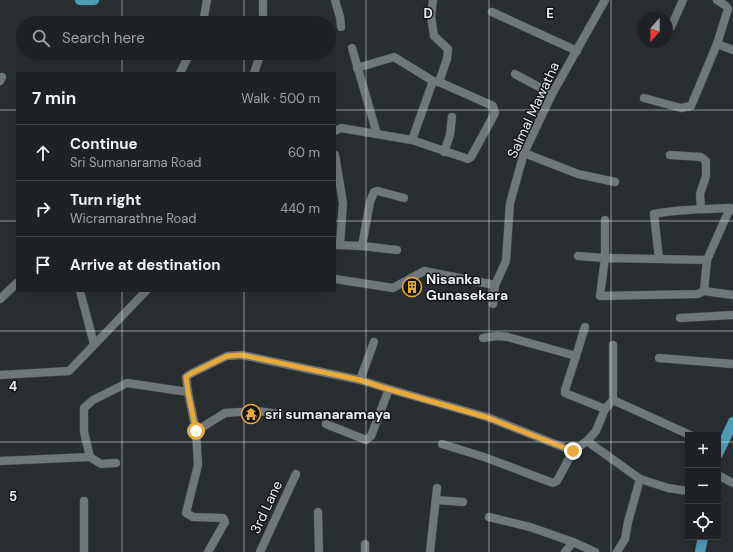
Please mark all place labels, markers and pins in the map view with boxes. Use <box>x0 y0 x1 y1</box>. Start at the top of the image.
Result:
place label: Nisanka Gunasekara <box>426 270 508 304</box>
building icon: Nisanka Gunasekara <box>401 276 423 298</box>
temple icon: sri sumanaramaya <box>240 403 262 425</box>
place label: sri sumanaramaya <box>265 405 391 423</box>

